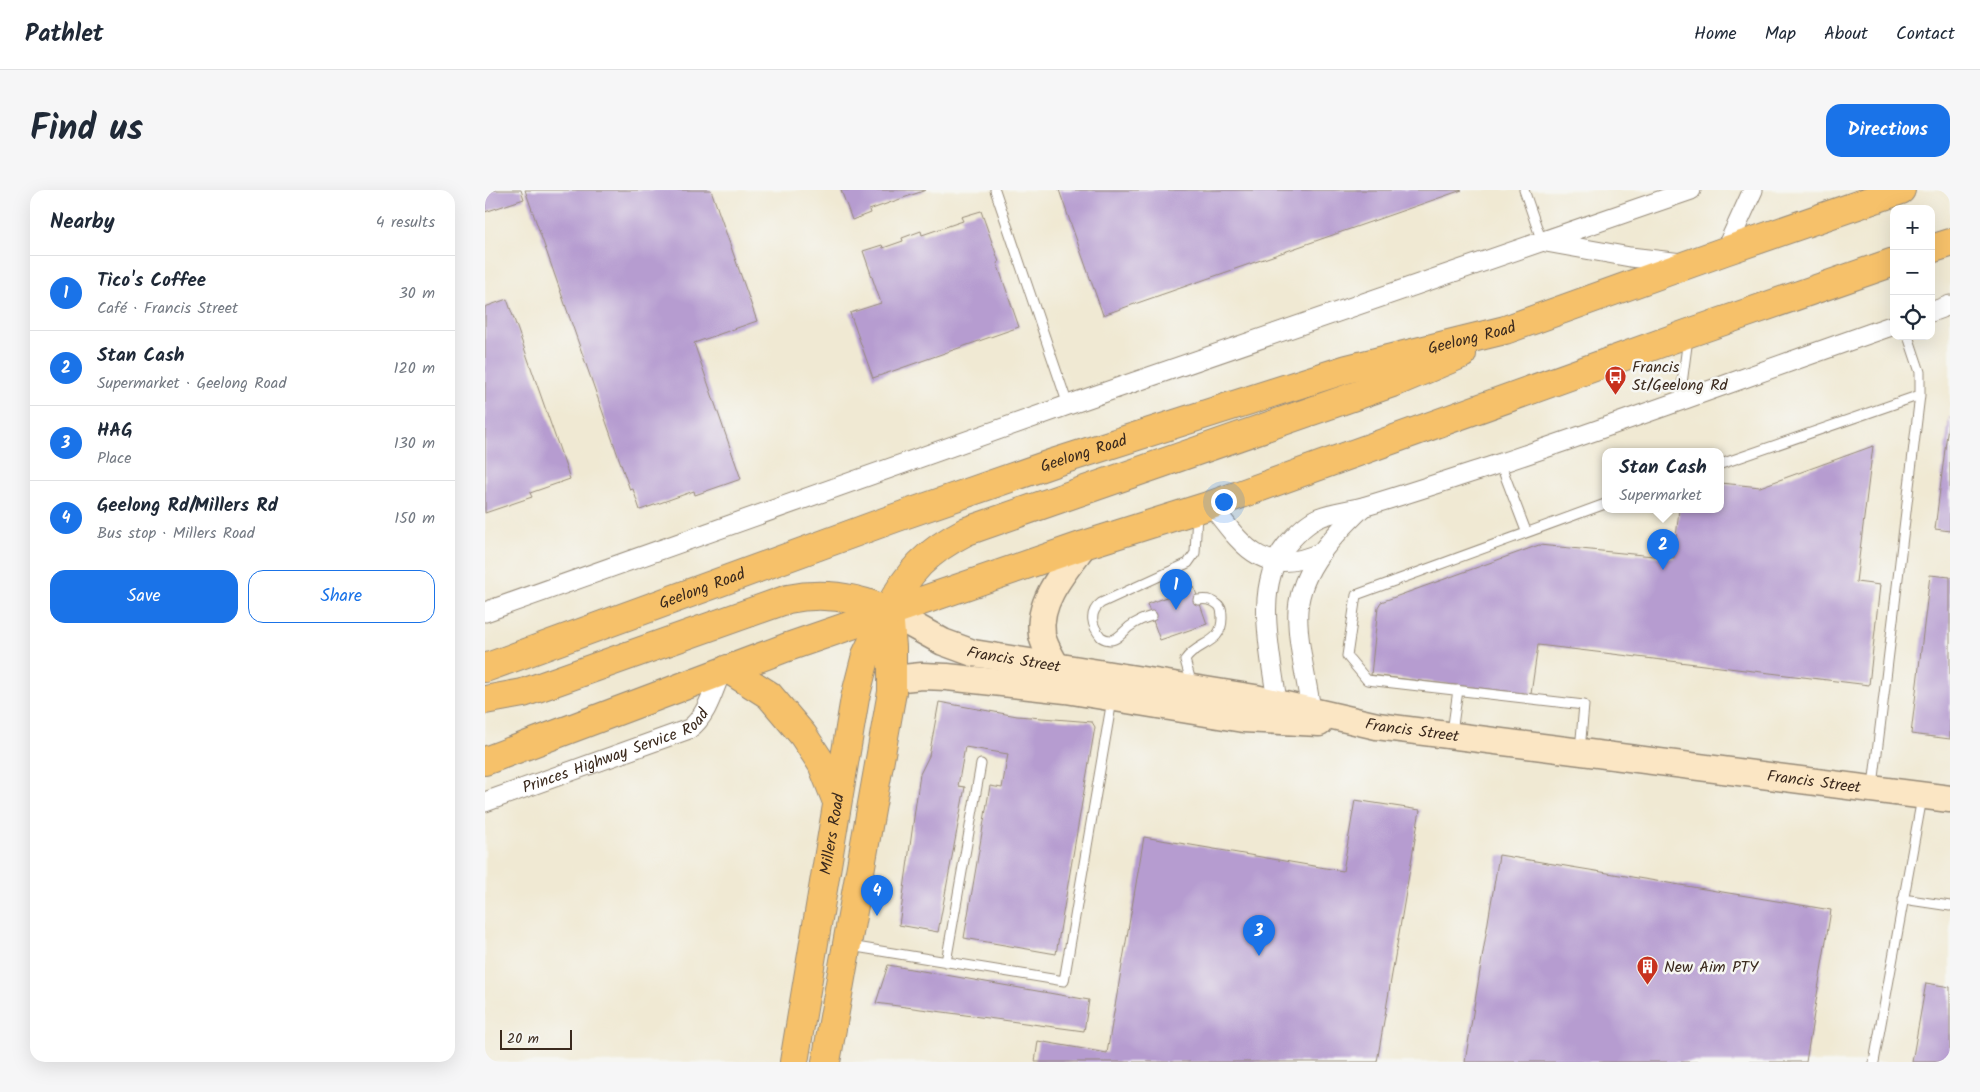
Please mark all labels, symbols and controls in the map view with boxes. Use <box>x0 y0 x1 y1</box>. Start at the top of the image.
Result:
text: Pathlet <box>25 15 104 54</box>
text: Home <box>1694 20 1737 49</box>
text: Map <box>1765 20 1796 49</box>
text: About <box>1824 20 1868 49</box>
text: Contact <box>1896 20 1955 49</box>
text: Find us <box>30 102 143 158</box>
button: Directions <box>1826 104 1950 157</box>
map controls <box>1890 205 1935 340</box>
button: + <box>1890 205 1935 250</box>
text: Nearby <box>50 206 115 239</box>
text: 4 results <box>376 210 435 235</box>
button: − <box>1890 250 1935 295</box>
text: Tico's Coffee <box>97 266 206 296</box>
text: 1 <box>64 281 68 306</box>
text: 30 m <box>399 281 435 306</box>
button: locate <box>1890 295 1935 340</box>
text: Café · Francis Street <box>97 296 238 321</box>
street label: Geelong Road <box>1425 314 1520 361</box>
text: Stan Cash <box>97 341 185 371</box>
place label: Francis St/Geelong Rd <box>1632 355 1729 398</box>
text: 2 <box>61 356 71 381</box>
text: 120 m <box>394 356 435 381</box>
bus stop icon: Francis St/Geelong Rd <box>1604 364 1628 395</box>
text: Supermarket · Geelong Road <box>97 371 286 396</box>
text: HAG <box>97 416 133 446</box>
street label: Geelong Road <box>1037 427 1131 479</box>
text: 3 <box>62 431 70 456</box>
text: 130 m <box>394 431 435 456</box>
text: Place <box>97 446 131 471</box>
popup <box>1602 448 1724 513</box>
text: Stan Cash <box>1619 453 1707 483</box>
text: Supermarket <box>1619 483 1702 508</box>
your location <box>1211 489 1237 515</box>
text: Geelong Rd/Millers Rd <box>97 491 278 521</box>
text: 4 <box>62 506 70 531</box>
text: 150 m <box>394 506 435 531</box>
text: Bus stop · Millers Road <box>97 521 255 546</box>
pin: 2 <box>1647 529 1679 570</box>
street label: Geelong Road <box>655 561 749 616</box>
pin: 1 <box>1160 569 1192 610</box>
button: Save <box>50 570 238 623</box>
button: Share <box>248 570 435 623</box>
street label: Francis Street <box>963 639 1063 679</box>
street label: Princes Highway Service Road <box>519 703 716 800</box>
street label: Francis Street <box>1363 711 1461 749</box>
street label: Francis Street <box>1766 763 1863 800</box>
street label: Millers Road <box>813 791 851 877</box>
pin: 4 <box>861 875 893 916</box>
pin: 3 <box>1243 915 1275 956</box>
building icon: New Aim PTY <box>1636 955 1660 986</box>
place label: New Aim PTY <box>1664 955 1759 980</box>
scale bar <box>500 1027 573 1050</box>
text: 20 m <box>507 1028 539 1050</box>

